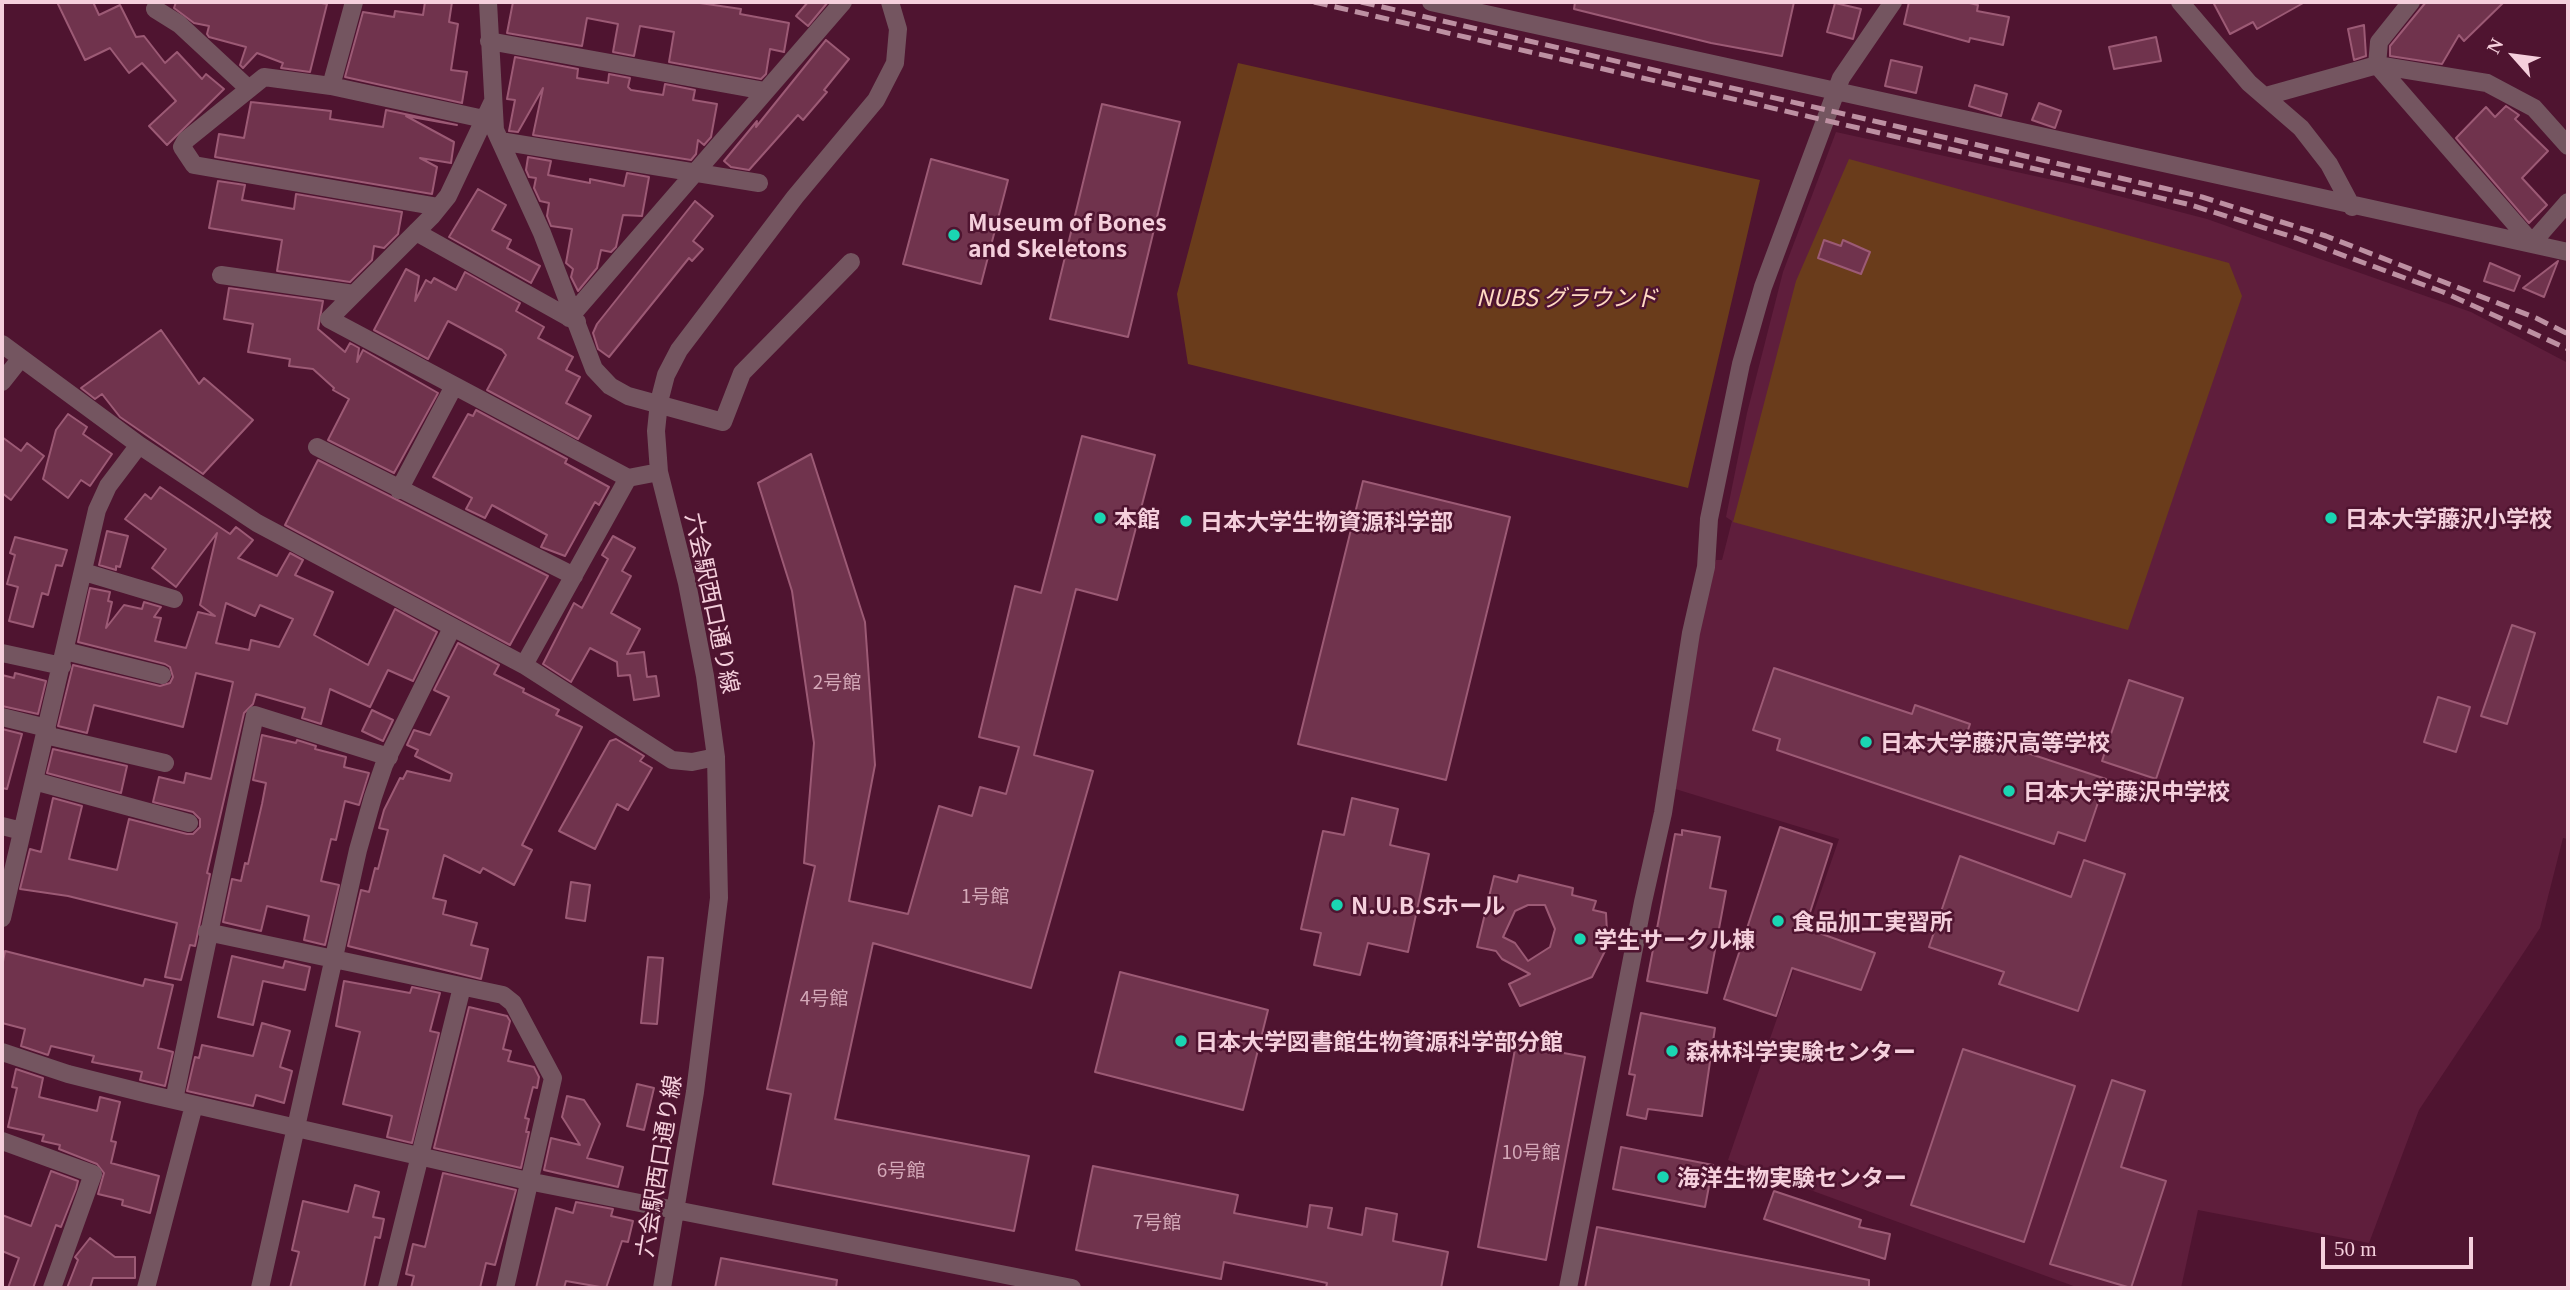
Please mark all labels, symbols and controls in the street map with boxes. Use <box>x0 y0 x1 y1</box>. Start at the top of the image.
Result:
north arrow <box>2479 21 2549 91</box>
text: N <box>2483 35 2508 57</box>
place label: Museum of Bones and Skeletons <box>968 208 1167 262</box>
marker: Museum of Bones and Skeletons <box>946 227 962 243</box>
park label: NUBS グラウンド <box>1476 283 1658 311</box>
place label: 本館 <box>1114 504 1160 532</box>
place label: 日本大学藤沢小学校 <box>2345 504 2552 532</box>
place label: 日本大学生物資源科学部 <box>1200 507 1453 535</box>
street label: 六会駅西口通り線 <box>680 510 746 696</box>
marker: 本館 <box>1092 510 1108 526</box>
marker: 日本大学藤沢小学校 <box>2323 510 2339 526</box>
marker: 日本大学生物資源科学部 <box>1178 513 1194 529</box>
house number: 2号館 <box>813 671 861 693</box>
place label: 日本大学藤沢高等学校 <box>1880 728 2110 756</box>
marker: 日本大学藤沢高等学校 <box>1858 734 1874 750</box>
place label: 日本大学藤沢中学校 <box>2023 777 2230 805</box>
marker: 日本大学藤沢中学校 <box>2001 783 2017 799</box>
house number: 1号館 <box>961 885 1009 907</box>
place label: N.U.B.Sホール <box>1351 891 1505 919</box>
marker: N.U.B.Sホール <box>1329 897 1345 913</box>
place label: 食品加工実習所 <box>1792 907 1953 935</box>
marker: 食品加工実習所 <box>1770 913 1786 929</box>
place label: 学生サークル棟 <box>1594 925 1755 953</box>
marker: 学生サークル棟 <box>1572 931 1588 947</box>
house number: 4号館 <box>800 987 848 1009</box>
place label: 日本大学図書館生物資源科学部分館 <box>1195 1027 1563 1055</box>
marker: 日本大学図書館生物資源科学部分館 <box>1173 1033 1189 1049</box>
place label: 森林科学実験センター <box>1686 1037 1916 1065</box>
marker: 森林科学実験センター <box>1664 1043 1680 1059</box>
street label: 六会駅西口通り線 <box>630 1073 686 1259</box>
house number: 10号館 <box>1501 1141 1561 1163</box>
house number: 6号館 <box>877 1159 925 1181</box>
place label: 海洋生物実験センター <box>1677 1163 1907 1191</box>
marker: 海洋生物実験センター <box>1655 1169 1671 1185</box>
house number: 7号館 <box>1133 1211 1181 1233</box>
scale bar <box>2325 1224 2477 1268</box>
text: 50 m <box>2334 1237 2377 1261</box>

